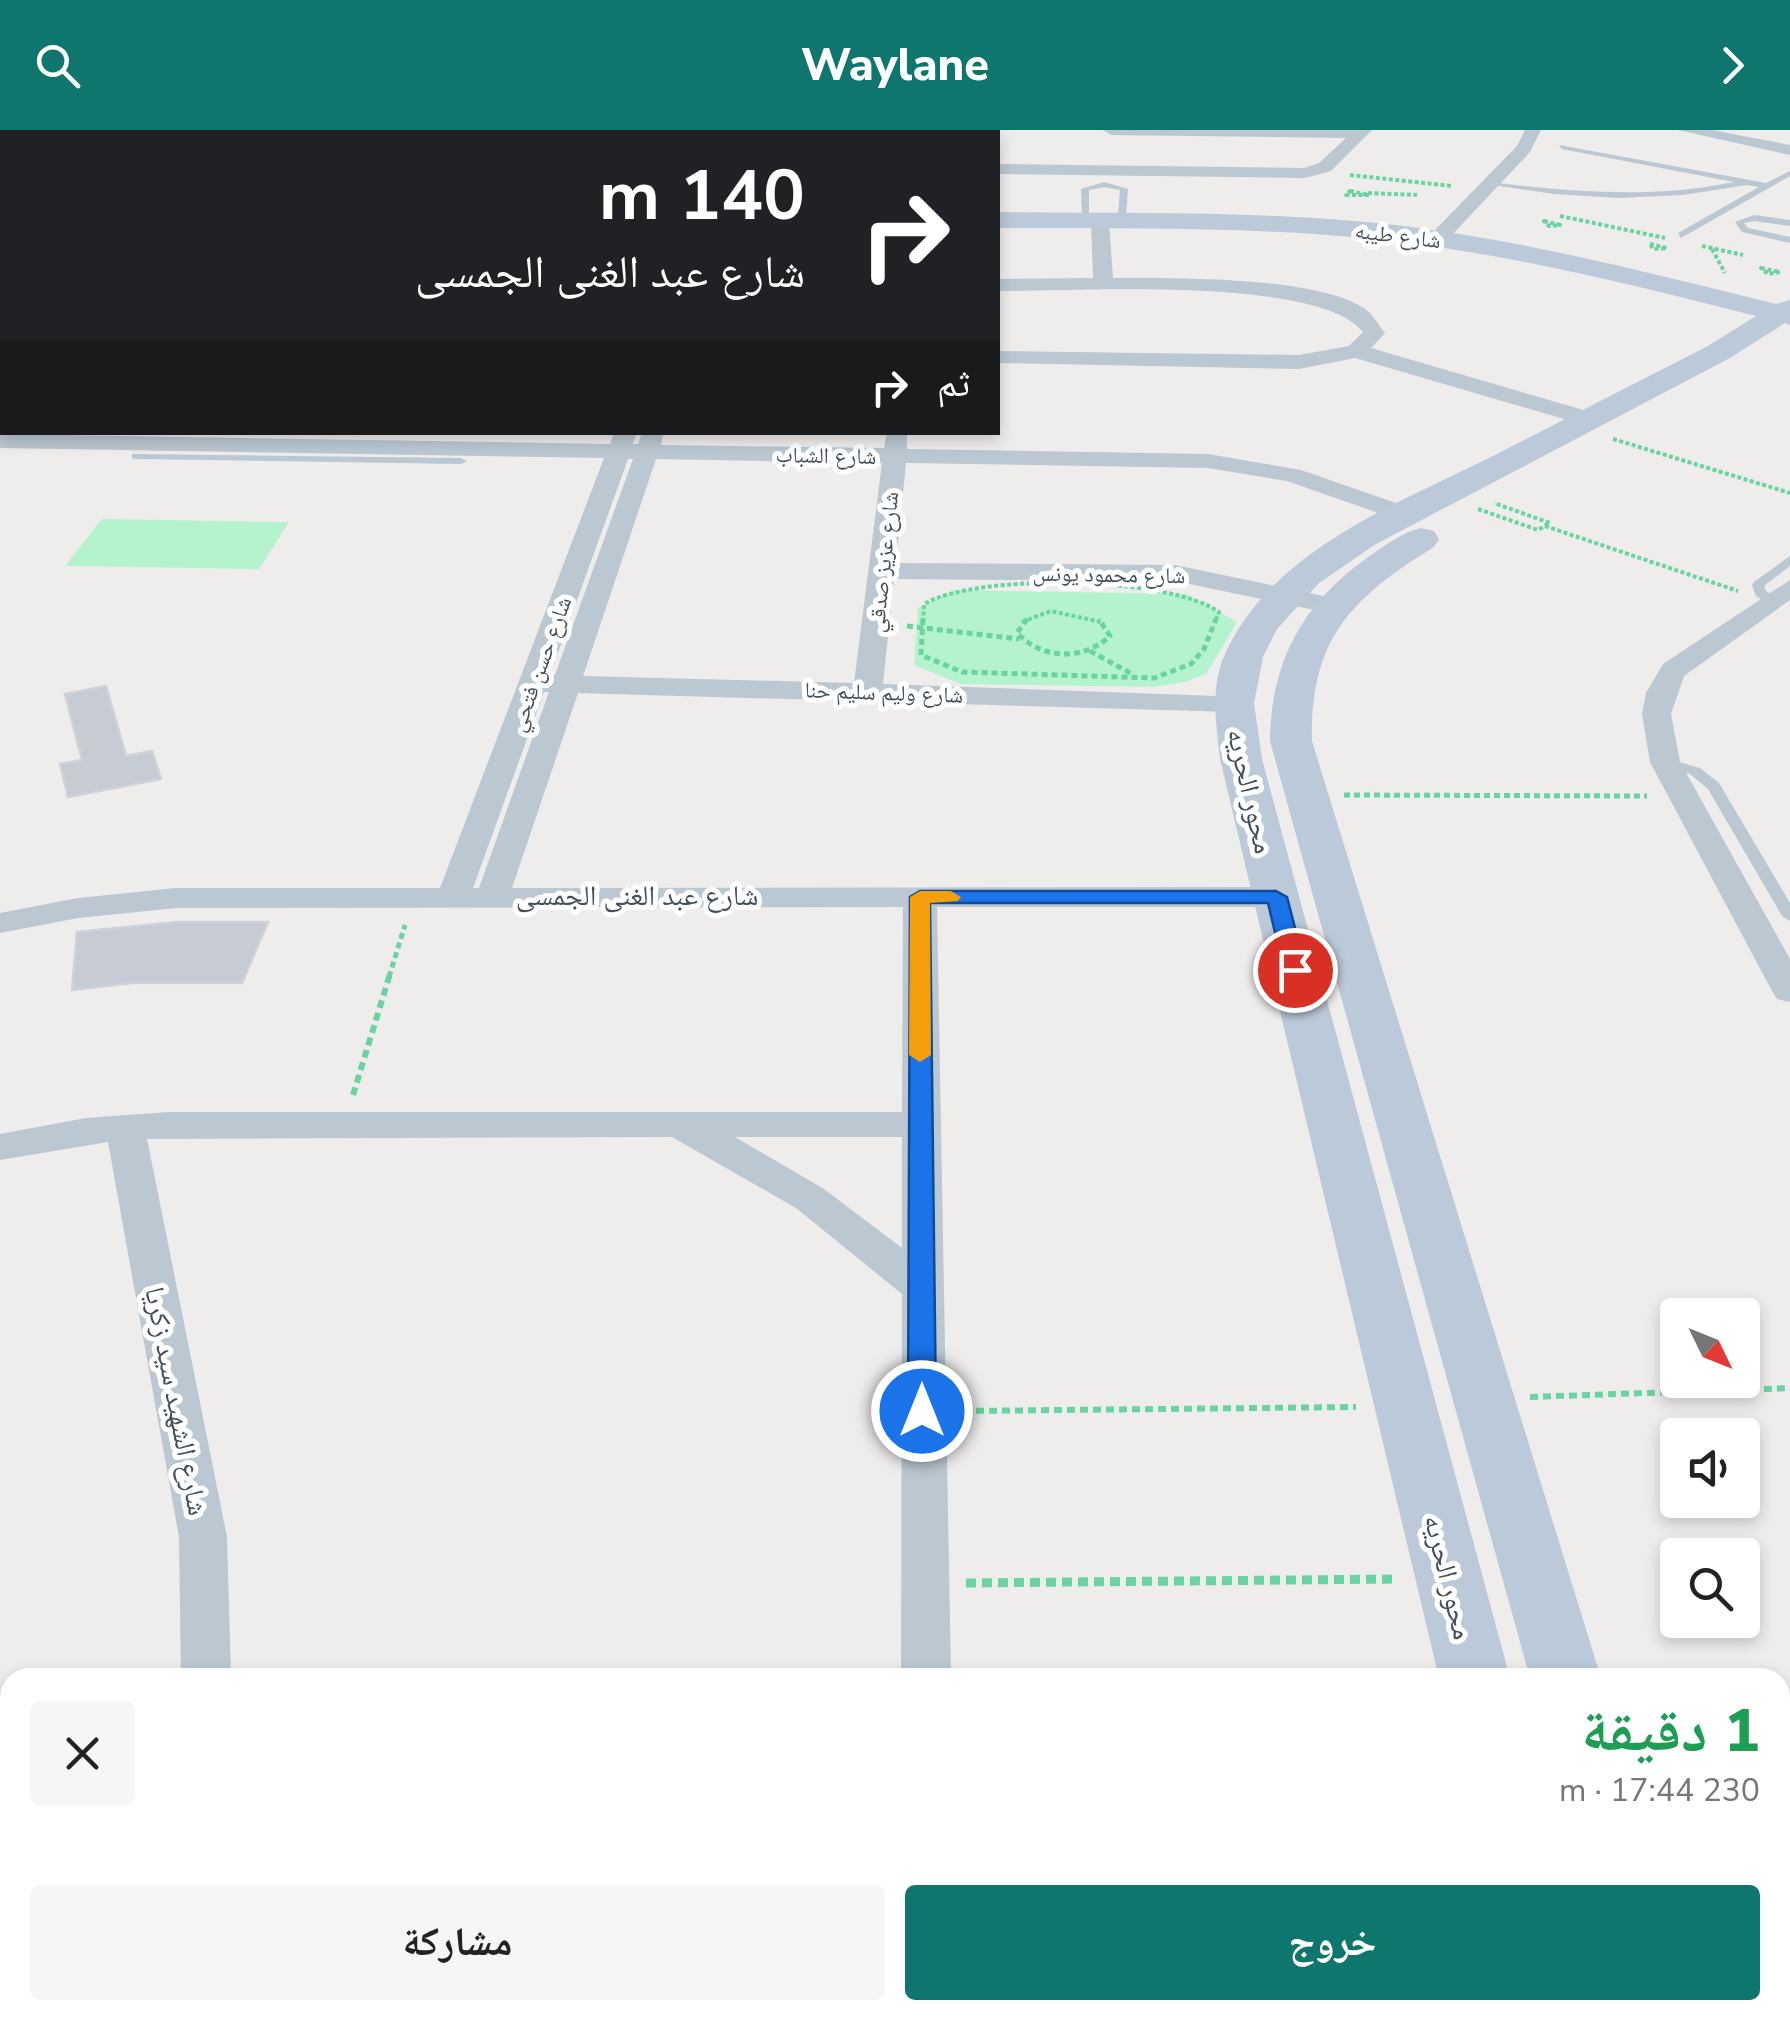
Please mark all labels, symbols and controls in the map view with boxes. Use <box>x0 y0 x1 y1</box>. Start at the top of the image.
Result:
text: Waylane <box>801 35 989 96</box>
icon: search <box>30 38 85 93</box>
icon: forward <box>1705 38 1760 93</box>
text: 140 m <box>599 148 805 244</box>
icon: right <box>840 170 970 300</box>
street label: شارع طيبه <box>1353 216 1443 256</box>
text: شارع عبد الغنى الجمسى <box>415 242 805 303</box>
text: ثم <box>937 358 970 409</box>
icon: right <box>862 360 917 415</box>
street label: شارع الشباب <box>775 440 877 472</box>
street label: شارع عزيز صدقي <box>862 490 908 634</box>
street label: شارع محمود يونس <box>1032 559 1186 591</box>
street label: شارع حسن فتحي <box>503 593 581 737</box>
street label: شارع وليم سليم حنا <box>804 675 964 711</box>
street label: محور الحريه <box>1217 725 1283 858</box>
street label: شارع عبد الغنى الجمسى <box>516 877 758 915</box>
pin <box>1253 928 1338 1013</box>
icon: arrive <box>1268 943 1323 998</box>
street label: شارع الشهيد سيد زكريا <box>135 1284 217 1519</box>
north arrow <box>1660 1298 1760 1398</box>
map controls <box>1660 1298 1760 1638</box>
position arrow <box>870 1359 974 1463</box>
button: sound <box>1660 1418 1760 1518</box>
street label: محور الحريه <box>1414 1511 1482 1644</box>
button: search <box>1660 1538 1760 1638</box>
text: 1 دقيقة <box>1581 1690 1760 1772</box>
button: close <box>30 1701 135 1806</box>
text: 230 m · 17:44 <box>1559 1769 1760 1812</box>
button: مشاركة <box>30 1885 885 2000</box>
button: خروج <box>905 1885 1760 2000</box>

